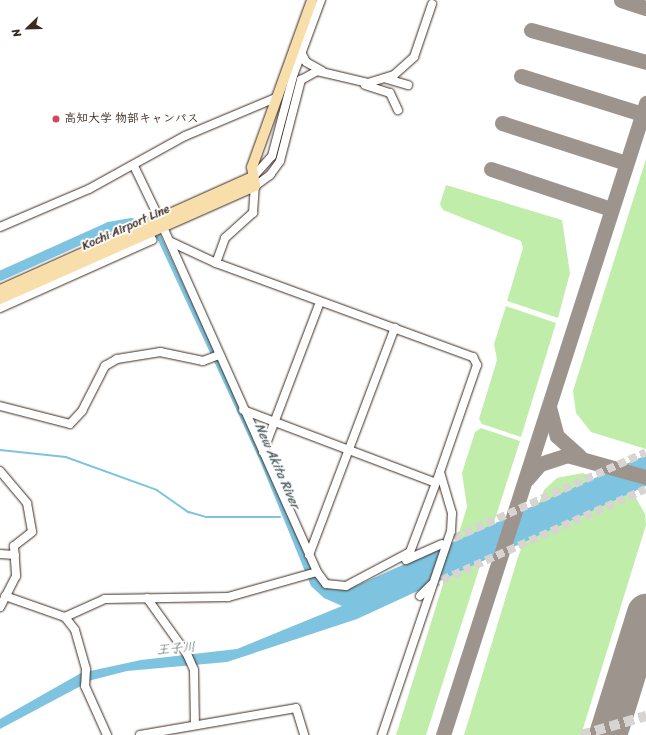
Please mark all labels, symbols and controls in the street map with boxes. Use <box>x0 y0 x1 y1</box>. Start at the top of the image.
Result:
north arrow <box>8 8 48 48</box>
text: N <box>6 26 27 40</box>
place label: 高知大学 物部キャンパス <box>64 112 199 126</box>
marker: 高知大学 物部キャンパス <box>51 114 61 124</box>
street label: Kochi Airport Line <box>79 202 173 254</box>
water label: New Akita River <box>251 421 303 511</box>
water label: 王子川 <box>156 640 196 658</box>

